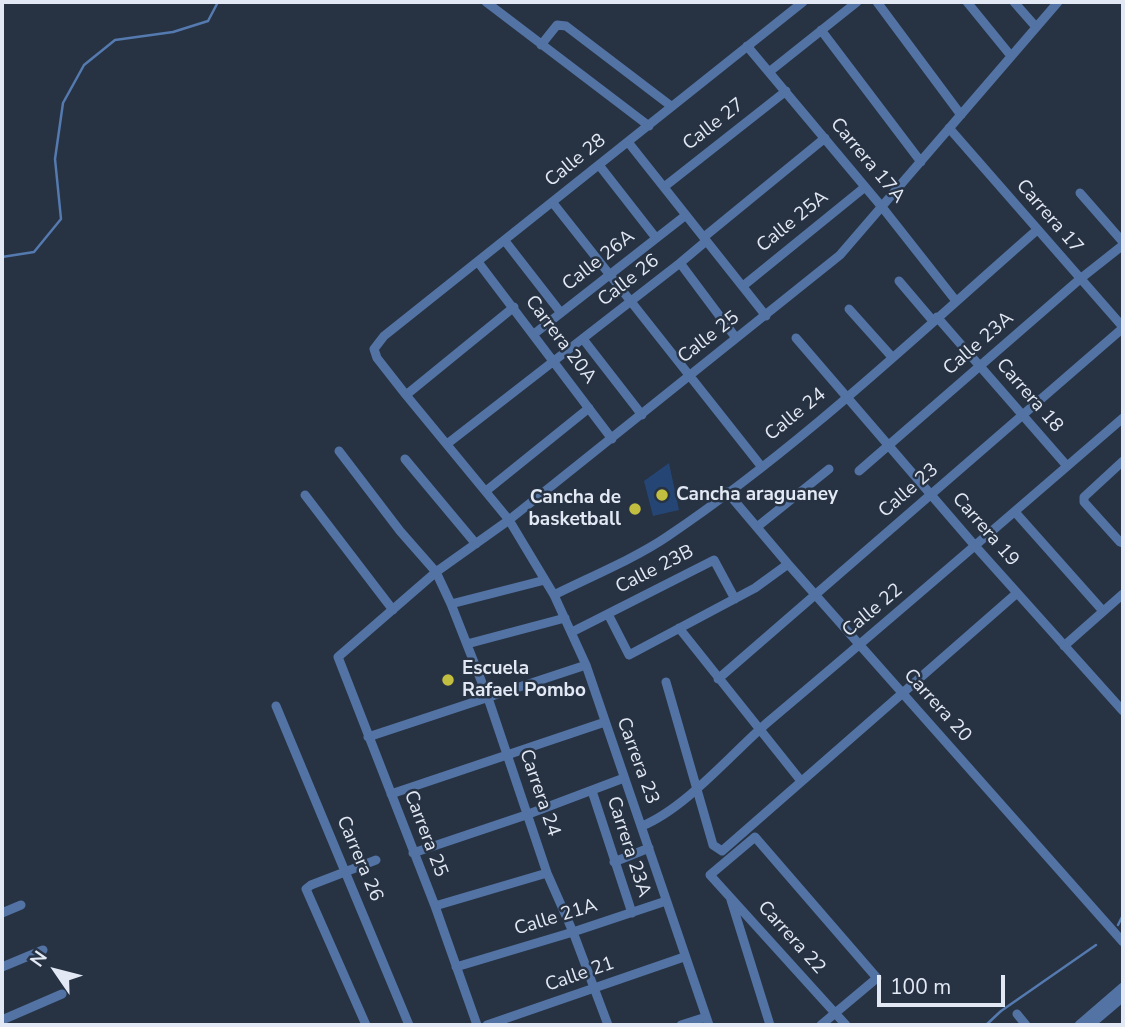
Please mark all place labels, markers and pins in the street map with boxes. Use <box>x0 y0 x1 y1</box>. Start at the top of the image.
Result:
place label: Cancha araguaney <box>676 484 838 506</box>
place label: Cancha de basketball <box>528 487 621 531</box>
marker: Cancha araguaney <box>654 487 670 503</box>
marker: Cancha de basketball <box>627 501 643 517</box>
place label: Escuela Rafael Pombo <box>462 658 586 702</box>
marker: Escuela Rafael Pombo <box>440 672 456 688</box>

